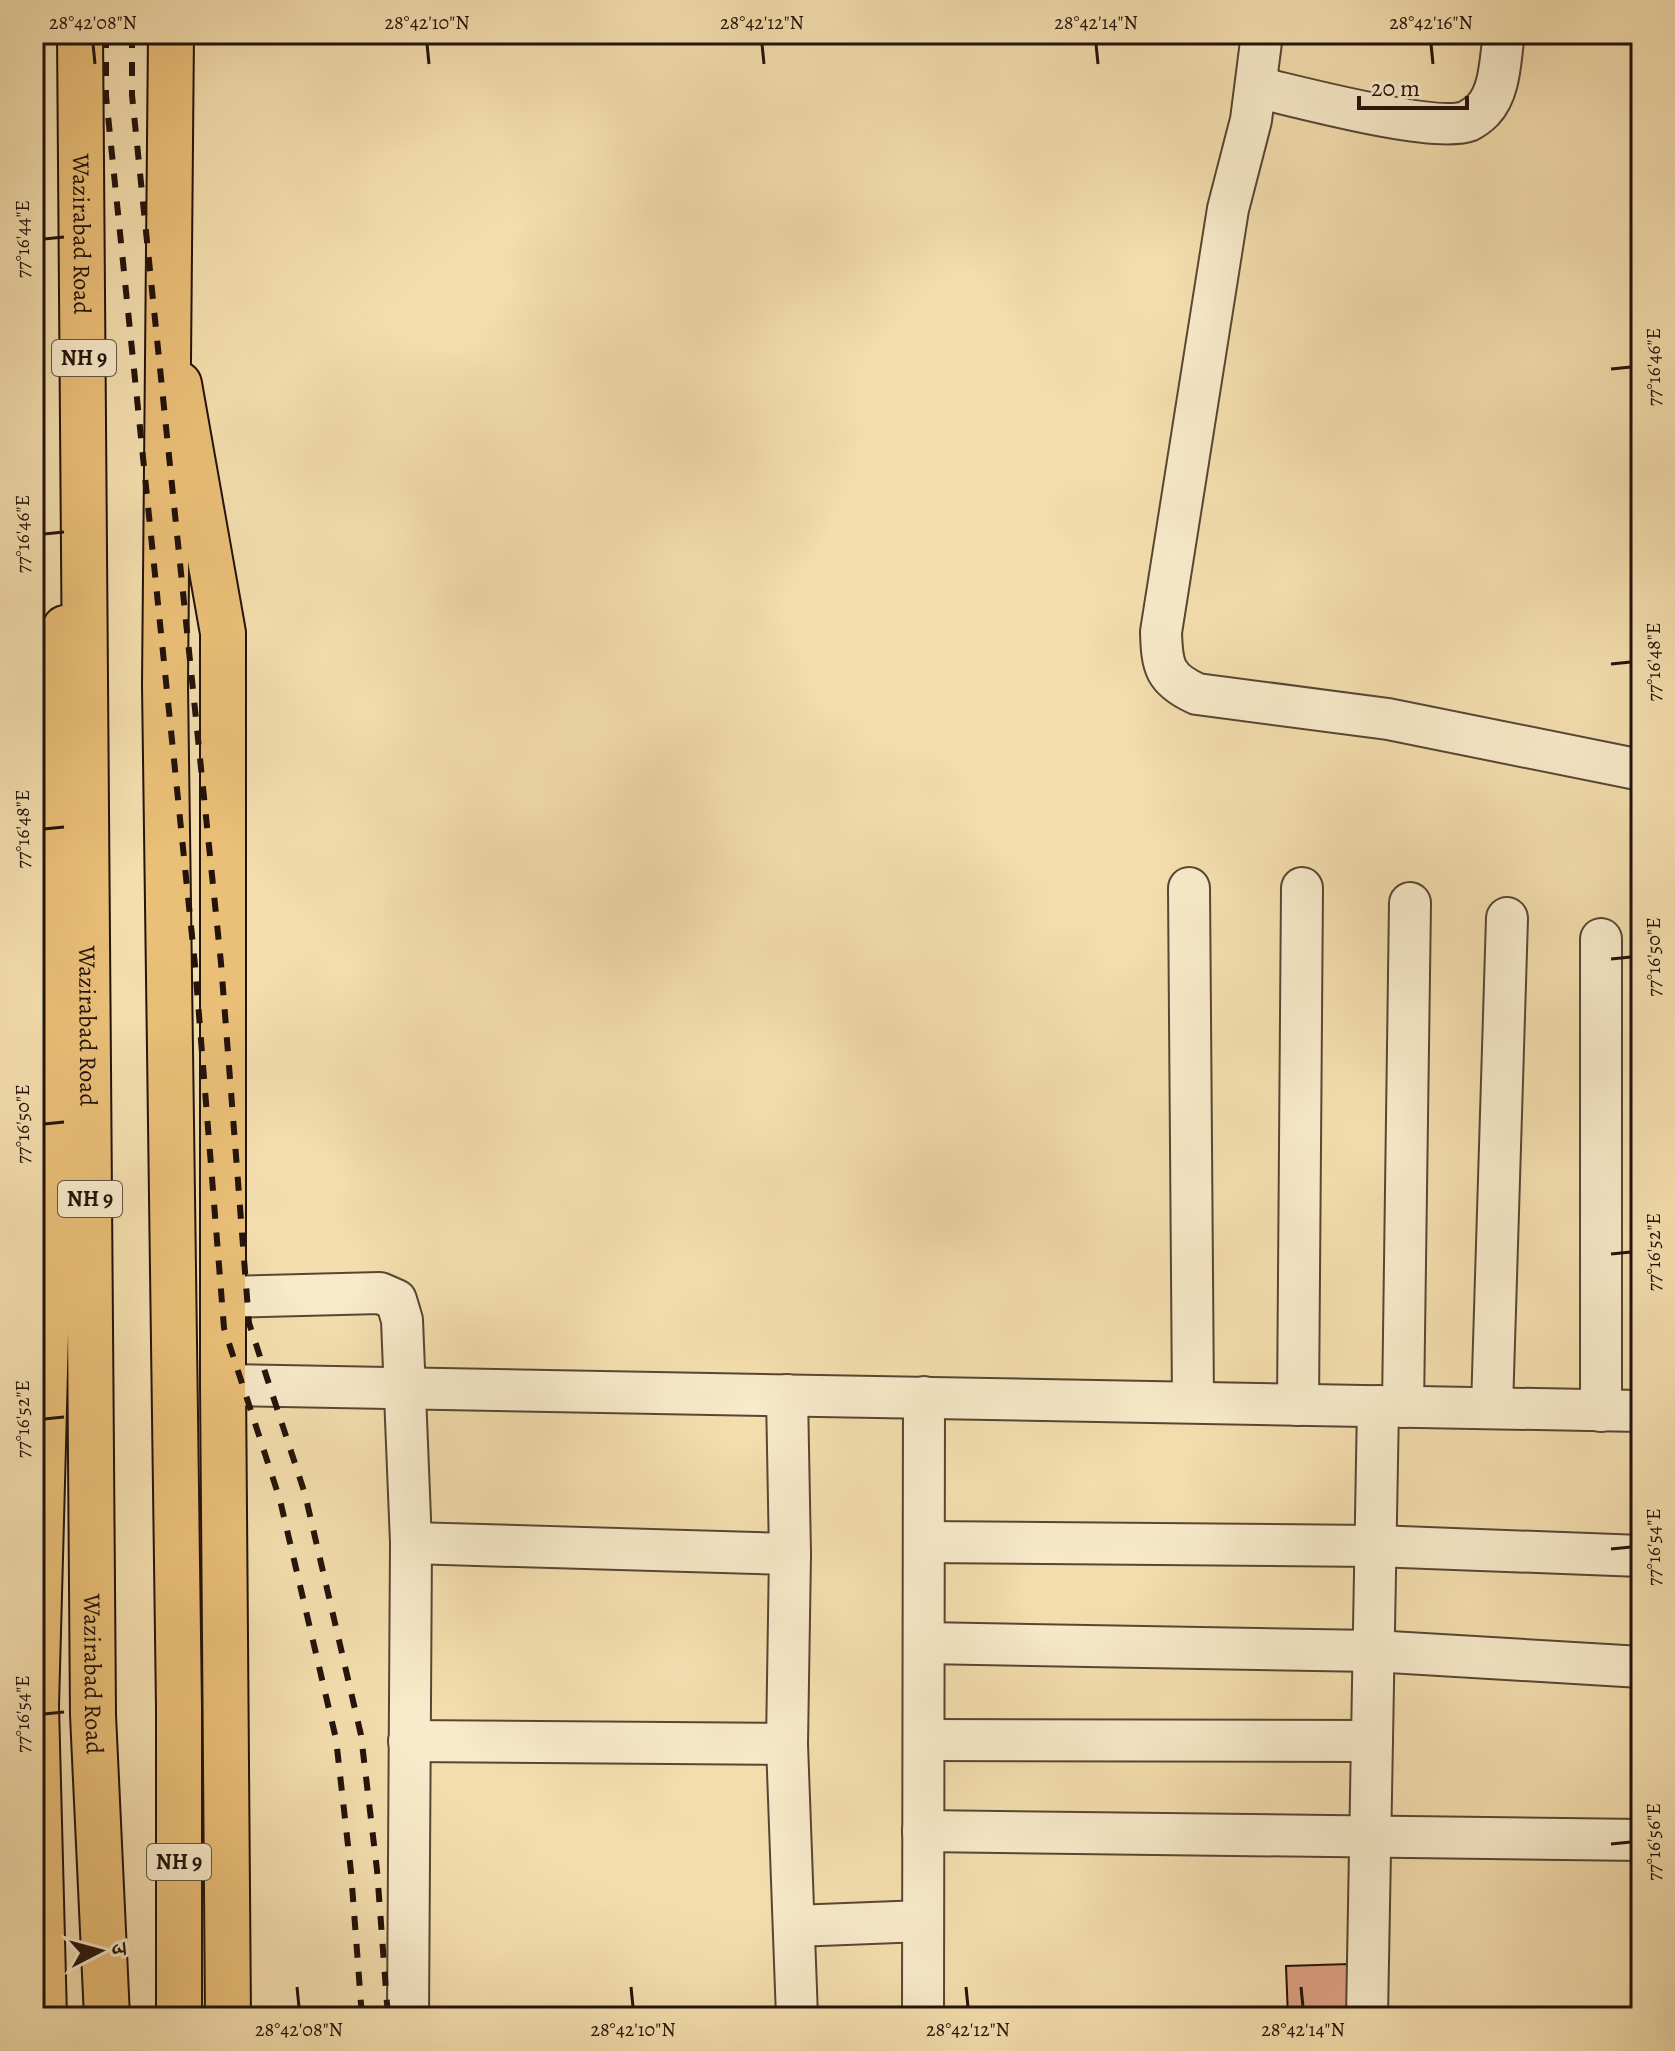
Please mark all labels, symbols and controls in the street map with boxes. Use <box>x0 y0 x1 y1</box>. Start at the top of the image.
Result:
text: 28°42'08"N <box>49 9 137 36</box>
text: 28°42'10"N <box>384 9 470 36</box>
text: 28°42'12"N <box>720 9 804 36</box>
text: 28°42'14"N <box>1054 9 1138 36</box>
text: 28°42'16"N <box>1389 9 1473 36</box>
scale bar <box>1359 60 1467 110</box>
text: 20 m <box>1371 72 1420 104</box>
street label: Wazirabad Road <box>65 153 98 315</box>
text: 77°16'44"E <box>9 200 36 278</box>
text: 77°16'46"E <box>1640 328 1667 406</box>
road number: NH 9 <box>52 340 116 376</box>
text: 77°16'46"E <box>9 495 36 573</box>
text: 77°16'48"E <box>1640 623 1667 701</box>
text: 77°16'48"E <box>9 790 36 868</box>
text: 77°16'50"E <box>1640 917 1667 997</box>
street label: Wazirabad Road <box>71 945 104 1107</box>
text: 77°16'50"E <box>9 1084 36 1164</box>
road number: NH 9 <box>58 1181 122 1217</box>
text: 77°16'52"E <box>1640 1213 1667 1291</box>
text: 77°16'52"E <box>9 1380 36 1458</box>
text: 77°16'54"E <box>1640 1508 1667 1586</box>
street label: Wazirabad Road <box>76 1593 111 1755</box>
text: 77°16'54"E <box>9 1675 36 1753</box>
text: 77°16'56"E <box>1640 1803 1667 1881</box>
road number: NH 9 <box>147 1844 211 1880</box>
north arrow <box>60 1911 140 1991</box>
text: उ <box>103 1940 135 1958</box>
text: 28°42'08"N <box>255 2016 343 2043</box>
text: 28°42'10"N <box>590 2016 676 2043</box>
text: 28°42'12"N <box>926 2016 1010 2043</box>
text: 28°42'14"N <box>1261 2016 1345 2043</box>

